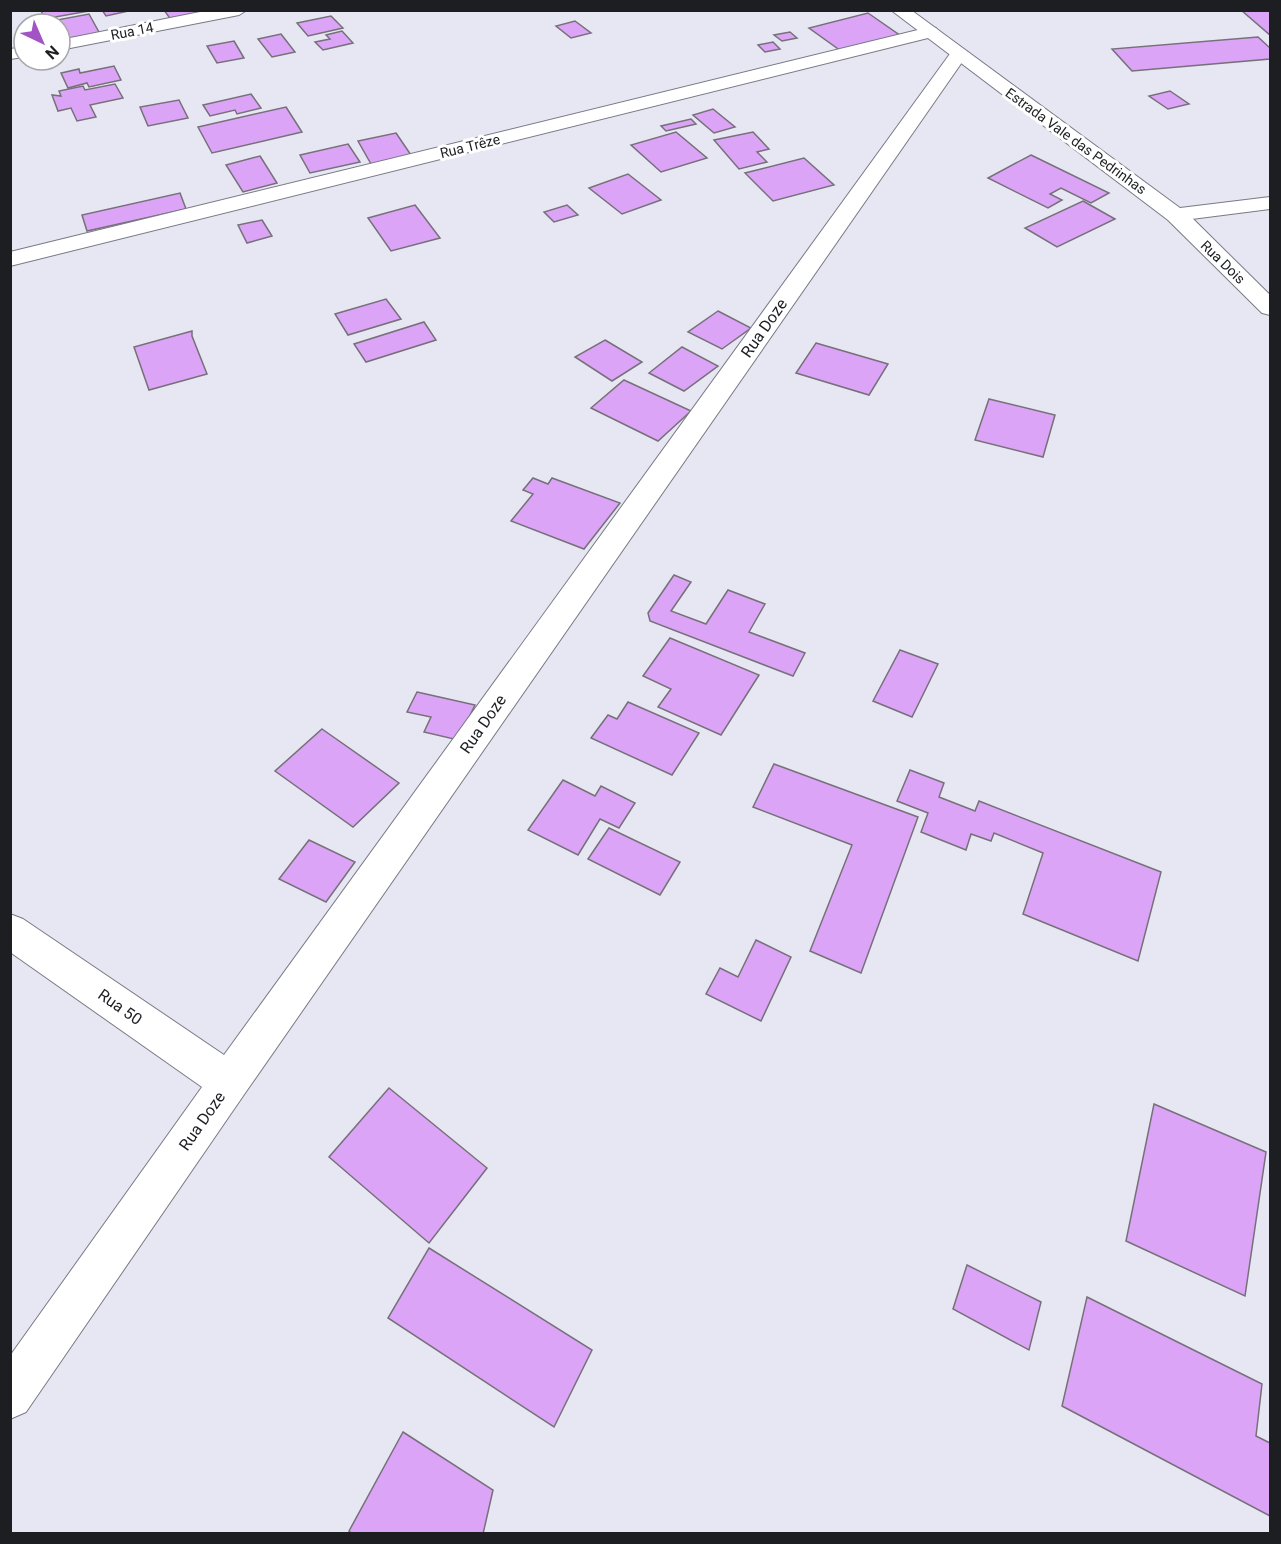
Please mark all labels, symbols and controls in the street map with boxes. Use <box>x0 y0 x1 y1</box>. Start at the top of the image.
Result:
north arrow <box>12 12 72 72</box>
street label: Rua 14 <box>109 19 155 43</box>
text: N <box>41 42 63 63</box>
street label: Estrada Vale das Pedrinhas <box>1003 85 1149 197</box>
street label: Rua Trêze <box>438 131 502 161</box>
street label: Rua Dois <box>1198 237 1248 287</box>
street label: Rua Doze <box>737 295 791 361</box>
street label: Rua Doze <box>456 691 510 757</box>
street label: Rua 50 <box>94 985 146 1029</box>
street label: Rua Doze <box>175 1088 229 1154</box>

